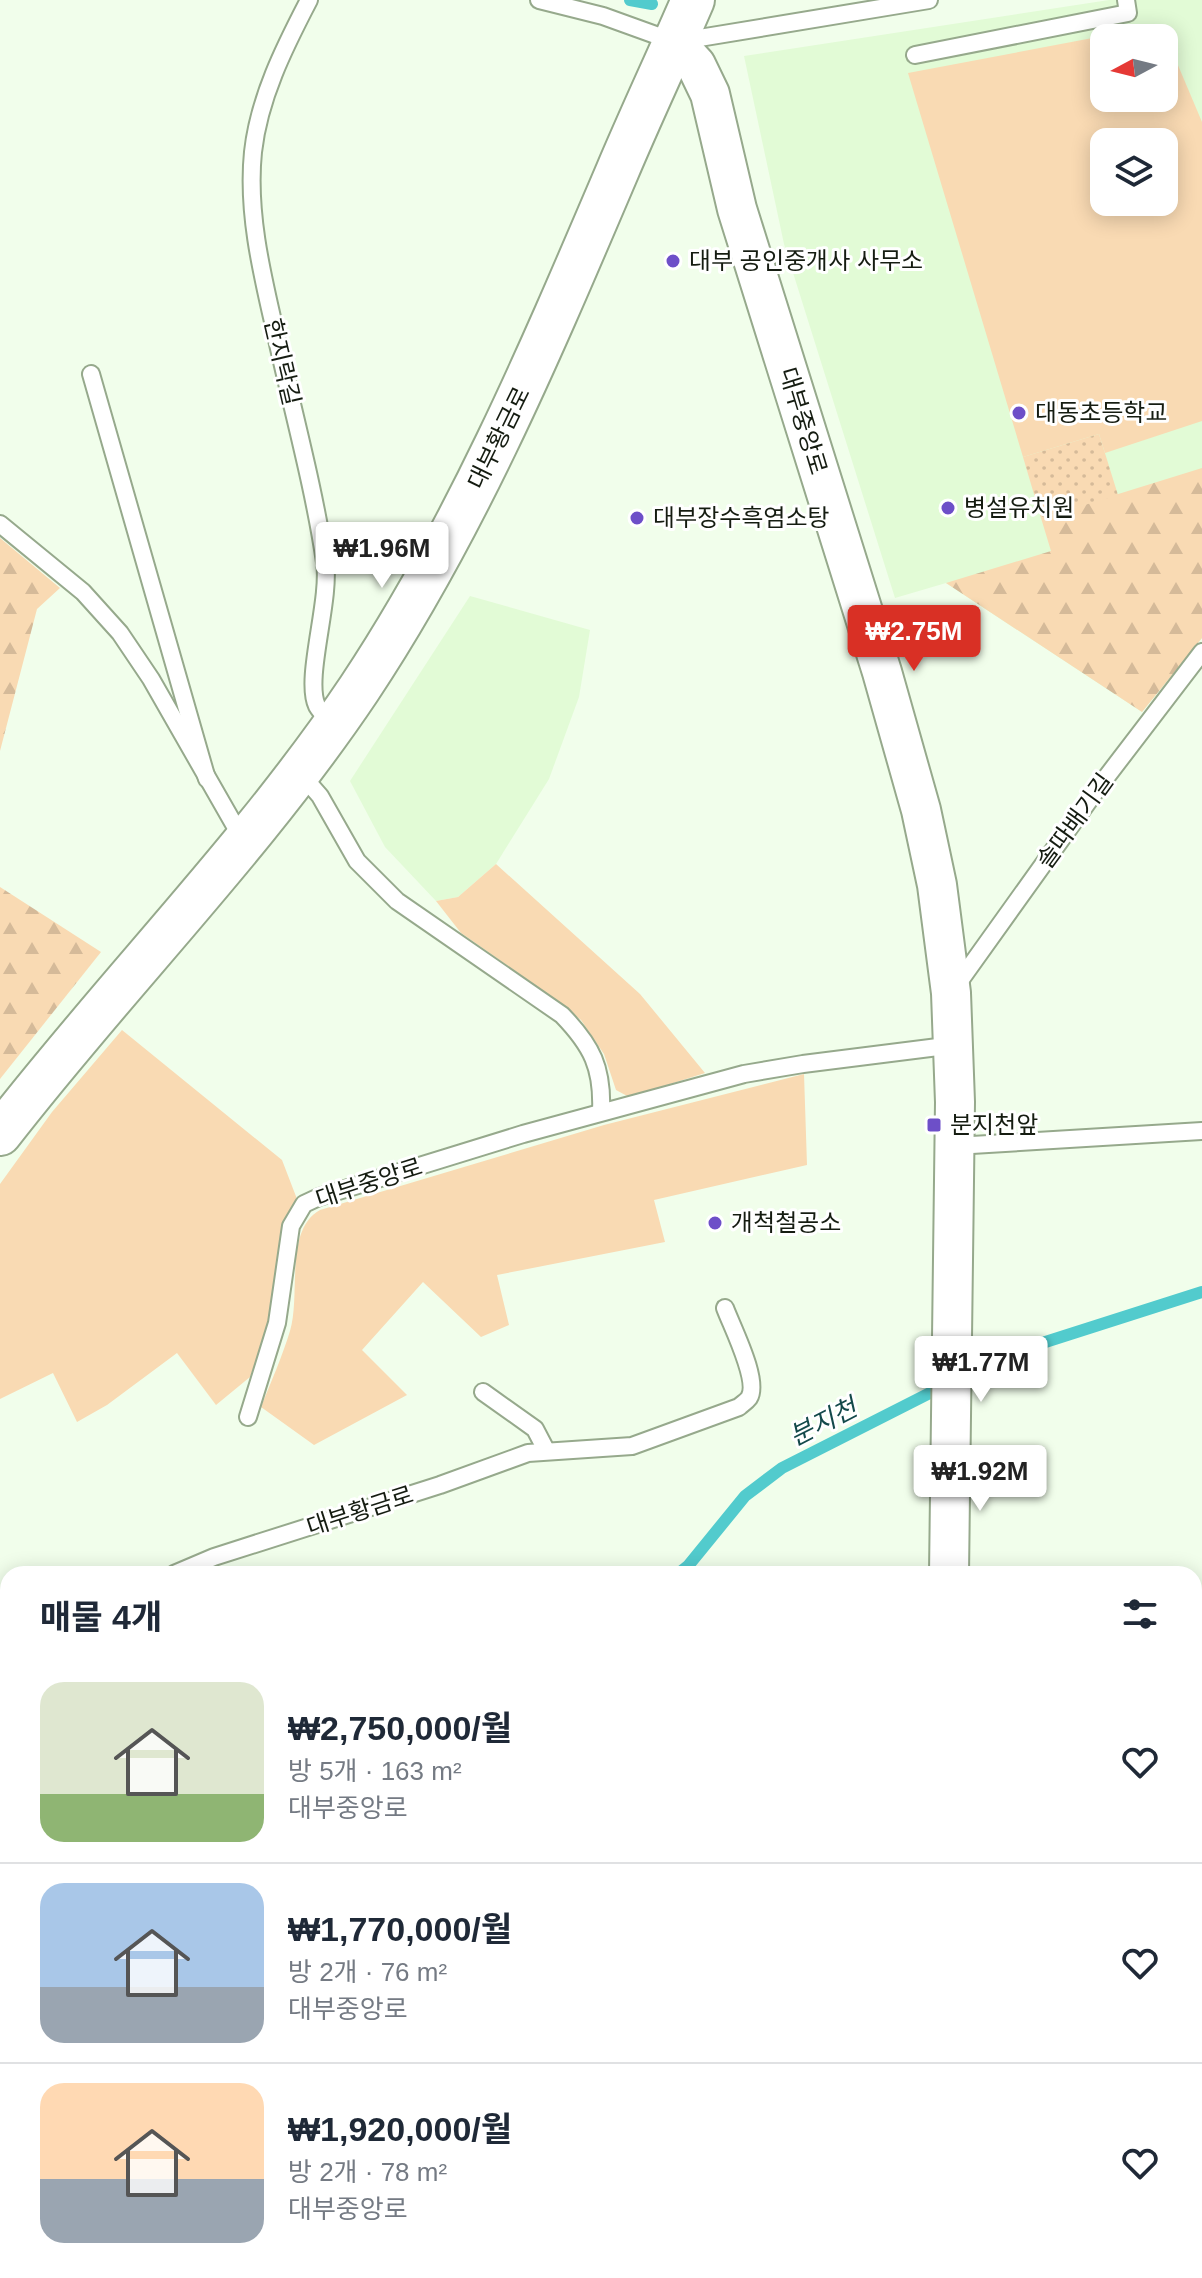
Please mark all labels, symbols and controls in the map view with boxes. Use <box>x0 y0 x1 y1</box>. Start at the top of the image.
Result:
north arrow <box>1090 24 1178 112</box>
map controls <box>1090 24 1178 216</box>
button: layers <box>1090 128 1178 216</box>
place label: 대부 공인중개사 사무소 <box>689 247 923 274</box>
marker: 대부 공인중개사 사무소 <box>664 252 682 270</box>
street label: 한지락길 <box>259 316 306 408</box>
street label: 대부중앙로 <box>774 364 833 478</box>
street label: 대부황금로 <box>462 382 535 493</box>
place label: 대동초등학교 <box>1035 399 1167 426</box>
marker: 대동초등학교 <box>1010 404 1028 422</box>
place label: 병설유치원 <box>964 494 1074 521</box>
marker: 병설유치원 <box>939 499 957 517</box>
place label: 대부장수흑염소탕 <box>653 504 830 531</box>
marker: 대부장수흑염소탕 <box>628 509 646 527</box>
pin: ₩1.96M <box>317 522 447 590</box>
text: ₩1.96M <box>334 533 430 563</box>
pin: ₩2.75M <box>849 605 979 673</box>
text: ₩2.75M <box>866 616 962 646</box>
street label: 솔따배기길 <box>1031 768 1118 873</box>
place label: 분지천앞 <box>950 1111 1038 1138</box>
marker: 분지천앞 <box>925 1116 943 1134</box>
street label: 대부중앙로 <box>312 1153 426 1212</box>
place label: 개척철공소 <box>731 1209 841 1236</box>
marker: 개척철공소 <box>706 1214 724 1232</box>
pin: ₩1.77M <box>916 1336 1046 1404</box>
text: ₩1.77M <box>933 1347 1029 1377</box>
water label: 분지천 <box>784 1391 865 1452</box>
pin: ₩1.92M <box>915 1445 1045 1513</box>
text: ₩1.92M <box>932 1456 1028 1486</box>
street label: 대부황금로 <box>303 1481 417 1540</box>
icon: filters <box>1118 1592 1162 1636</box>
text: 매물 4개 <box>40 1598 162 1636</box>
text: ₩2,750,000/월 <box>288 1709 512 1747</box>
icon: home <box>104 1714 200 1810</box>
icon: heart <box>1118 1740 1162 1784</box>
text: 방 5개 · 163 m² <box>288 1756 462 1786</box>
text: 대부중앙로 <box>288 1793 408 1823</box>
text: ₩1,770,000/월 <box>288 1910 512 1948</box>
icon: home <box>104 1915 200 2011</box>
icon: heart <box>1118 1941 1162 1985</box>
text: 방 2개 · 76 m² <box>288 1957 447 1987</box>
text: 대부중앙로 <box>288 1994 408 2024</box>
text: ₩1,920,000/월 <box>288 2110 512 2148</box>
icon: home <box>104 2115 200 2211</box>
icon: heart <box>1118 2141 1162 2185</box>
text: 방 2개 · 78 m² <box>288 2157 447 2187</box>
text: 대부중앙로 <box>288 2194 408 2224</box>

